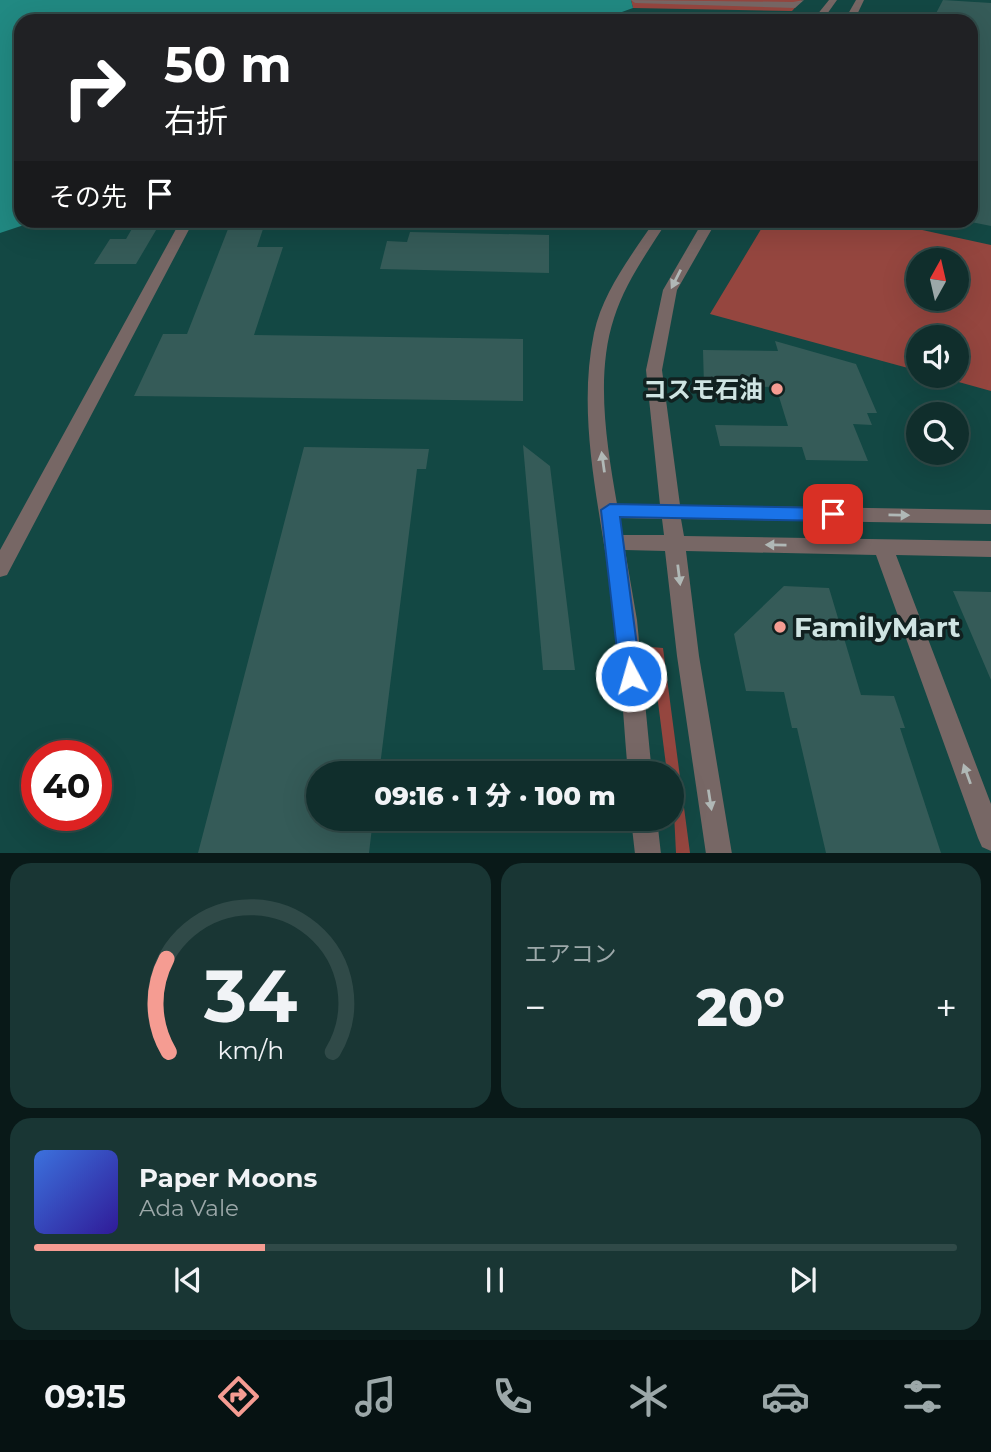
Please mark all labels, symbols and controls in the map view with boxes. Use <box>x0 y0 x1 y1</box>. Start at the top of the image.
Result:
text: 50 m <box>164 35 292 94</box>
icon: right <box>49 42 140 133</box>
text: 右折 <box>164 101 228 140</box>
icon: arrive <box>141 175 179 213</box>
text: その先 <box>49 181 127 213</box>
north arrow <box>906 248 970 312</box>
map controls <box>906 248 969 465</box>
one-way arrow <box>670 269 681 289</box>
button: sound <box>906 325 969 388</box>
place label: コスモ石油 <box>643 375 763 404</box>
marker: コスモ石油 <box>769 381 785 397</box>
button: search <box>906 402 969 465</box>
one-way arrow <box>598 451 609 473</box>
pin <box>803 484 863 544</box>
icon: arrive <box>814 495 852 533</box>
one-way arrow <box>888 510 910 521</box>
one-way arrow <box>765 539 787 551</box>
one-way arrow <box>673 564 684 586</box>
place label: FamilyMart <box>794 610 960 644</box>
marker: FamilyMart <box>772 619 788 635</box>
position arrow <box>594 639 668 713</box>
speed limit sign: 40 <box>21 740 112 831</box>
one-way arrow <box>961 763 972 784</box>
text: 09:16 · 1 分 · 100 m <box>374 780 616 812</box>
one-way arrow <box>705 789 716 811</box>
text: エアコン <box>525 940 617 968</box>
text: 34 <box>203 952 297 1040</box>
text: 20° <box>697 976 785 1039</box>
text: − <box>525 984 546 1031</box>
text: + <box>935 984 957 1031</box>
text: km/h <box>217 1034 284 1064</box>
text: Paper Moons <box>139 1162 317 1194</box>
text: Ada Vale <box>139 1194 239 1222</box>
icon: previous <box>169 1261 207 1299</box>
icon: pause <box>476 1261 514 1299</box>
icon: next <box>784 1261 822 1299</box>
icon: directions <box>214 1372 263 1421</box>
icon: music <box>351 1372 400 1421</box>
icon: phone <box>488 1372 537 1421</box>
icon: climate <box>624 1372 673 1421</box>
icon: car <box>761 1372 810 1421</box>
icon: filters <box>898 1372 947 1421</box>
text: 09:15 <box>44 1377 126 1416</box>

